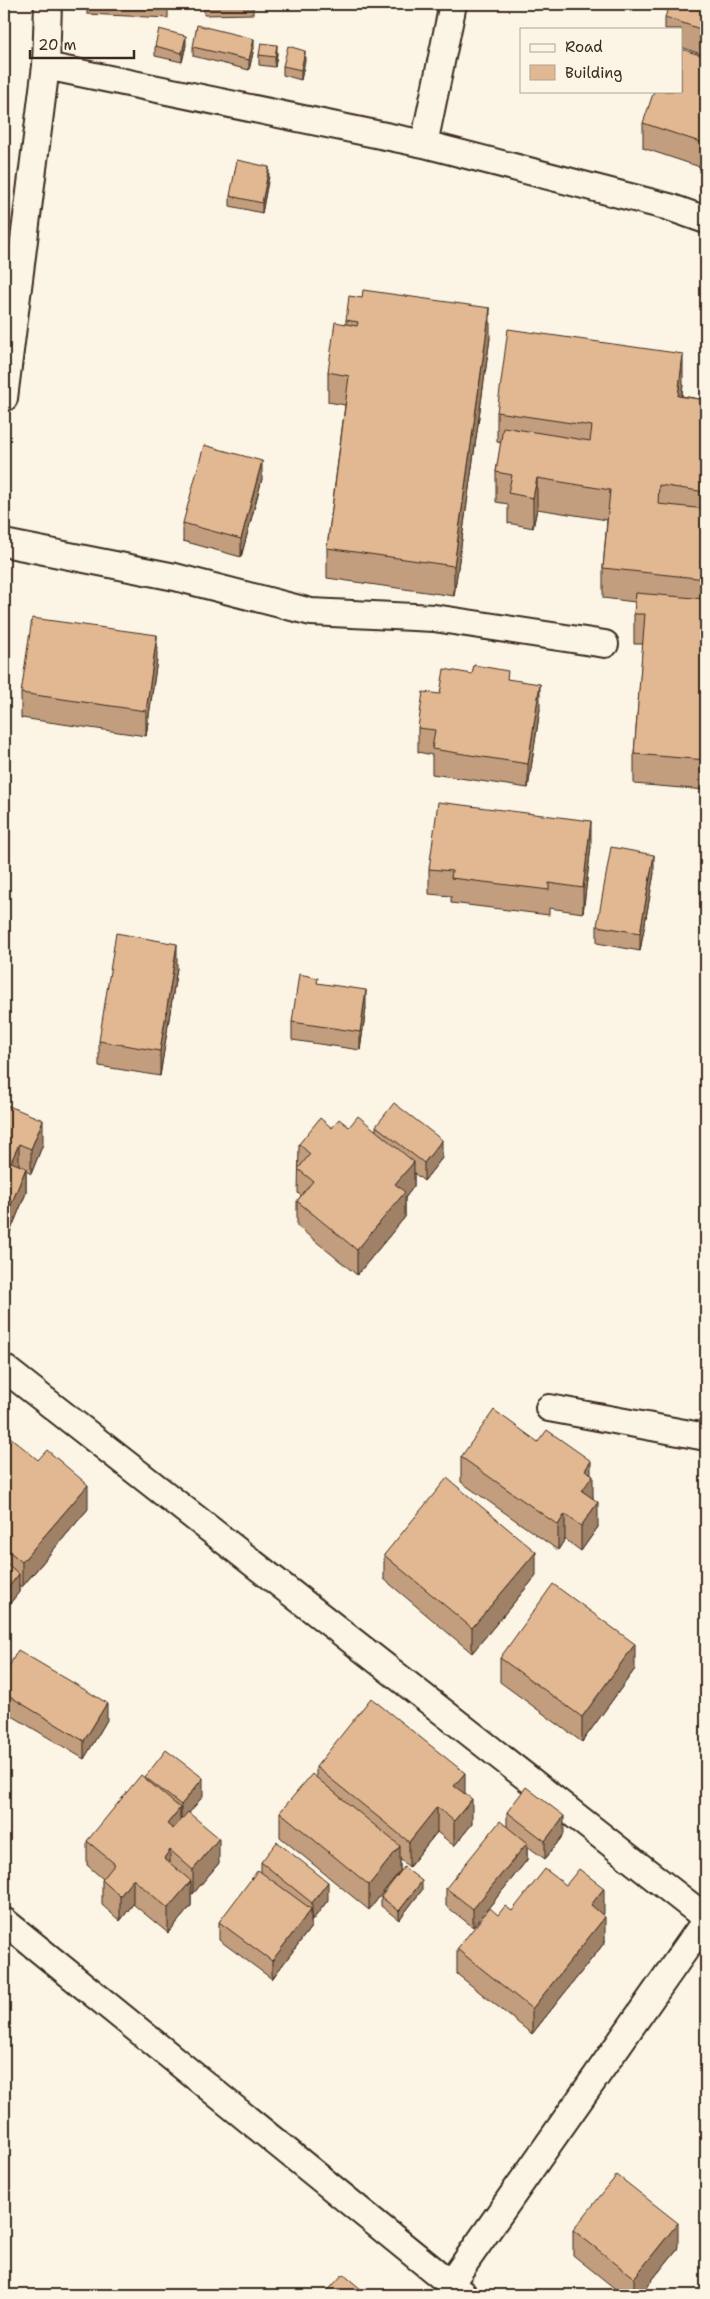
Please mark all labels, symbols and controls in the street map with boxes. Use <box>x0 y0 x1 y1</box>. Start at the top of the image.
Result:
scale bar <box>30 28 134 60</box>
legend <box>520 28 682 92</box>
text: 20 m <box>38 35 77 55</box>
text: Road <box>565 37 603 57</box>
text: Building <box>565 63 622 83</box>

